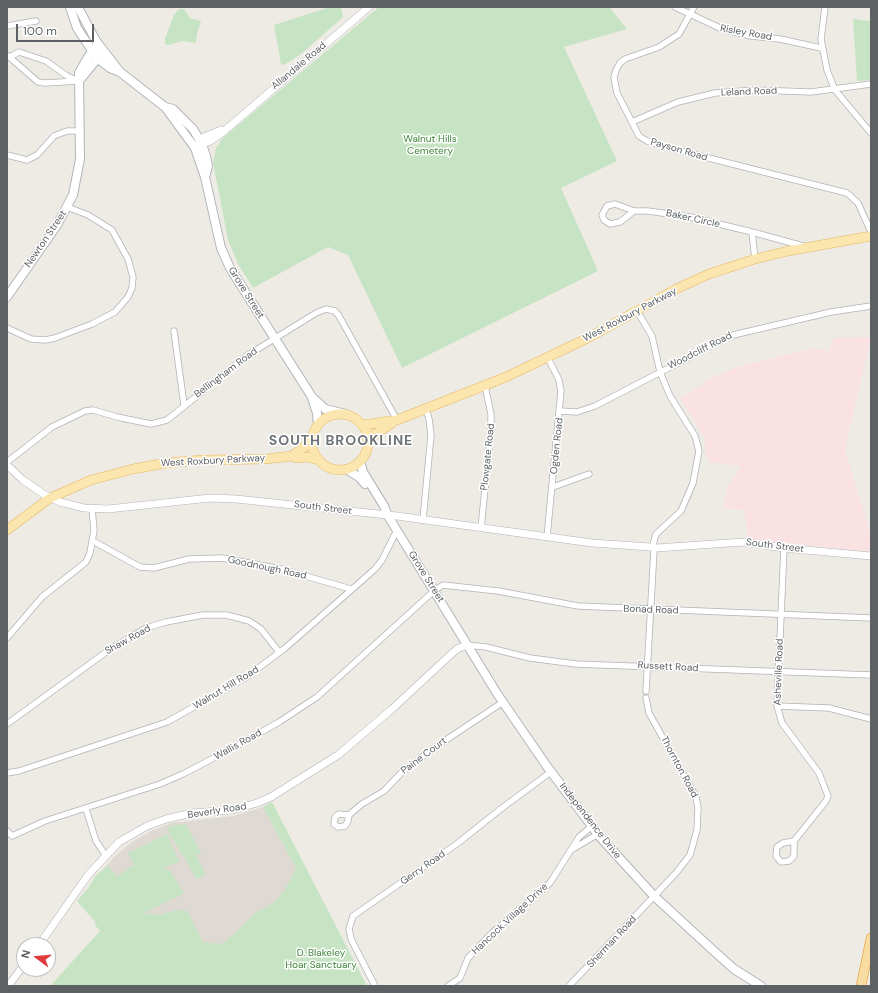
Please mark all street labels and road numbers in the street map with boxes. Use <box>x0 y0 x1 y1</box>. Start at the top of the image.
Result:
street label: Risley Road <box>719 23 773 43</box>
street label: Allandale Road <box>269 40 329 92</box>
street label: Leland Road <box>721 85 777 99</box>
street label: Payson Road <box>649 136 709 164</box>
street label: Baker Circle <box>665 207 721 231</box>
street label: Newton Street <box>22 208 70 270</box>
street label: Grove Street <box>225 265 267 321</box>
street label: West Roxbury Parkway <box>581 285 679 345</box>
street label: Woodcliff Road <box>666 330 734 372</box>
street label: Bellingham Road <box>192 345 260 401</box>
street label: Ogden Road <box>548 417 566 475</box>
street label: Plowgate Road <box>479 423 497 491</box>
street label: West Roxbury Parkway <box>161 452 265 470</box>
street label: South Street <box>293 499 353 517</box>
street label: South Street <box>745 537 805 555</box>
street label: Grove Street <box>405 549 447 605</box>
street label: Goodnough Road <box>226 554 308 582</box>
street label: Bonad Road <box>623 603 679 617</box>
street label: Shaw Road <box>103 623 153 657</box>
street label: Asheville Road <box>772 638 786 706</box>
street label: Russett Road <box>637 659 699 675</box>
street label: Walnut Hill Road <box>191 664 261 712</box>
street label: Wallis Road <box>212 727 264 763</box>
street label: Thornton Road <box>658 734 700 800</box>
street label: Paine Court <box>399 735 449 777</box>
street label: Independence Drive <box>557 781 623 861</box>
street label: Beverly Road <box>187 800 247 822</box>
street label: Gerry Road <box>398 848 448 888</box>
street label: Hancock Village Drive <box>470 881 550 957</box>
street label: Sherman Road <box>585 913 639 971</box>

